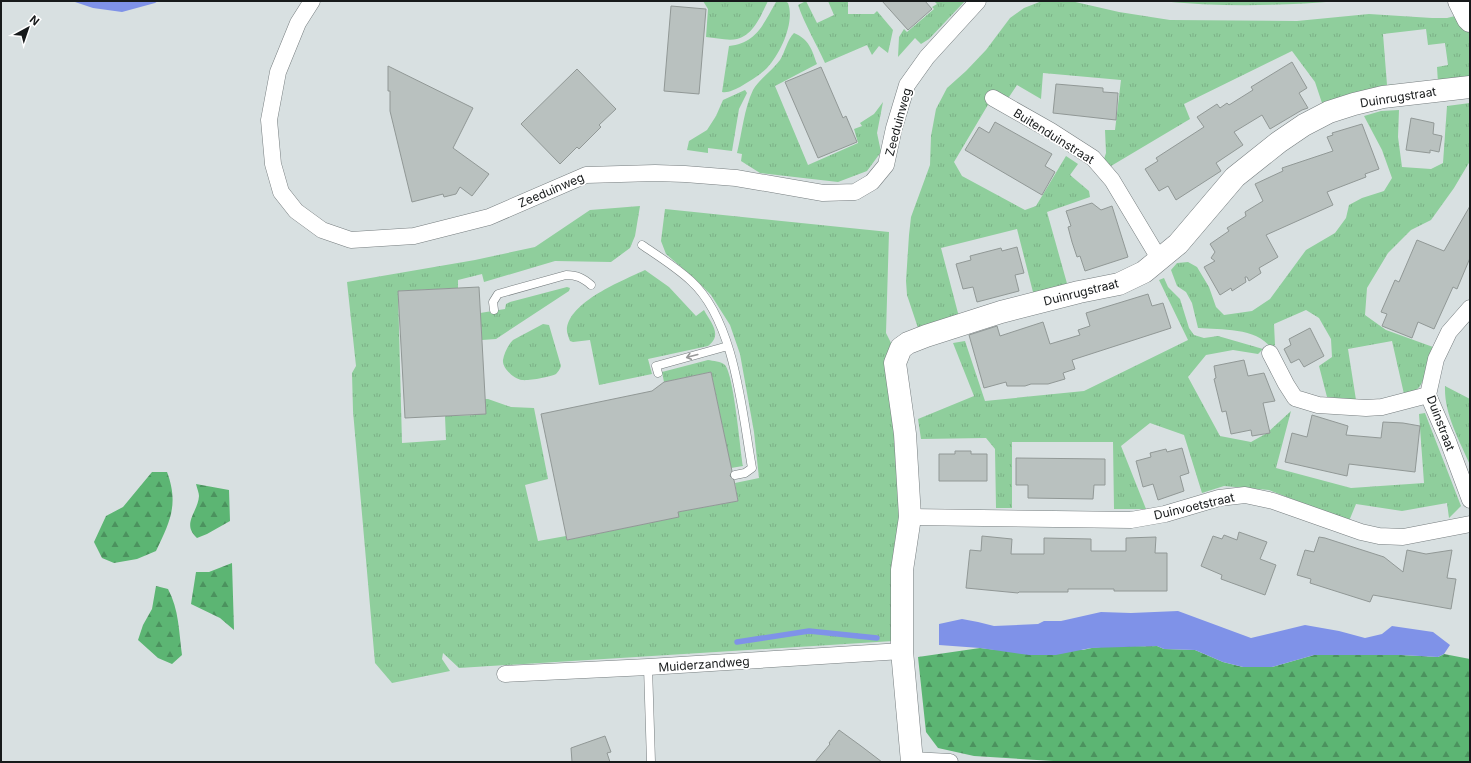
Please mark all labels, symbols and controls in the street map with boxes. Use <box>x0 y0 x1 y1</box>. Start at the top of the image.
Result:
north arrow <box>8 8 48 48</box>
text: N <box>27 12 42 28</box>
street label: Duinrugstraat <box>1359 84 1437 110</box>
street label: Zeeduinweg <box>882 86 914 158</box>
street label: Buitenduinstraat <box>1011 105 1097 167</box>
street label: Zeeduinweg <box>516 169 586 211</box>
street label: Duinrugstraat <box>1042 275 1120 309</box>
one-way arrow <box>685 353 698 360</box>
street label: Duinstraat <box>1424 393 1458 453</box>
street label: Duinvoetstraat <box>1152 489 1236 523</box>
street label: Muiderzandweg <box>658 653 750 675</box>

